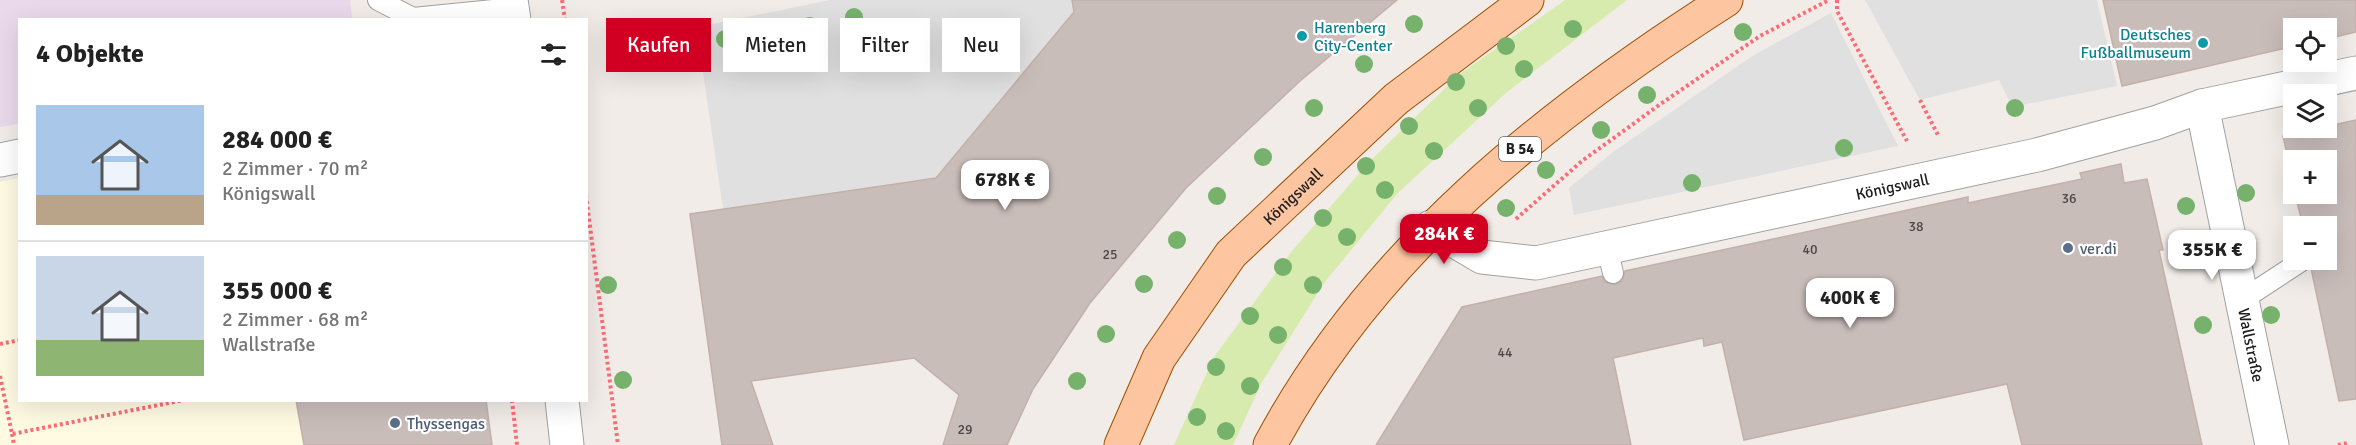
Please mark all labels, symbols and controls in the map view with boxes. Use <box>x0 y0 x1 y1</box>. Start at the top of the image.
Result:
chip: Kaufen <box>606 18 711 72</box>
chip: Mieten <box>723 18 828 72</box>
chip: Filter <box>840 18 930 72</box>
chip: Neu <box>942 18 1020 72</box>
place label: Harenberg City-Center <box>1314 18 1392 56</box>
map controls <box>2283 18 2337 270</box>
button: locate <box>2283 18 2337 72</box>
place label: Deutsches Fußballmuseum <box>2081 25 2191 63</box>
marker: Harenberg City-Center <box>1295 29 1309 43</box>
marker: Deutsches Fußballmuseum <box>2196 36 2210 50</box>
text: 4 Objekte <box>36 38 144 70</box>
icon: filters <box>537 38 570 71</box>
button: layers <box>2283 84 2337 138</box>
text: 284 000 € <box>222 124 332 156</box>
icon: home <box>84 129 156 201</box>
road number: B 54 <box>1499 137 1541 161</box>
button: + <box>2283 150 2337 204</box>
text: 2 Zimmer · 70 m² <box>222 156 368 181</box>
pin: 678K € <box>956 160 1054 211</box>
street label: Königswall <box>1259 164 1328 230</box>
text: 678K € <box>975 167 1035 192</box>
street label: Königswall <box>1854 169 1932 205</box>
text: Königswall <box>222 181 316 206</box>
house number: 36 <box>2061 190 2077 207</box>
pin: 284K € <box>1395 214 1493 265</box>
button: − <box>2283 216 2337 270</box>
house number: 38 <box>1908 218 1924 235</box>
text: 284K € <box>1414 221 1474 246</box>
pin: 355K € <box>2163 230 2261 281</box>
text: 355K € <box>2182 237 2242 262</box>
place label: ver.di <box>2080 239 2117 259</box>
house number: 40 <box>1802 241 1818 258</box>
marker: ver.di <box>2061 241 2075 255</box>
house number: 25 <box>1102 246 1118 263</box>
text: 355 000 € <box>222 275 332 307</box>
pin: 400K € <box>1801 278 1899 329</box>
icon: home <box>84 280 156 352</box>
text: 400K € <box>1820 285 1880 310</box>
street label: Wallstraße <box>2233 306 2268 384</box>
text: 2 Zimmer · 68 m² <box>222 307 368 332</box>
text: Wallstraße <box>222 332 316 357</box>
house number: 44 <box>1497 344 1513 361</box>
place label: Thyssengas <box>407 414 485 434</box>
marker: Thyssengas <box>388 416 402 430</box>
house number: 29 <box>957 421 973 438</box>

